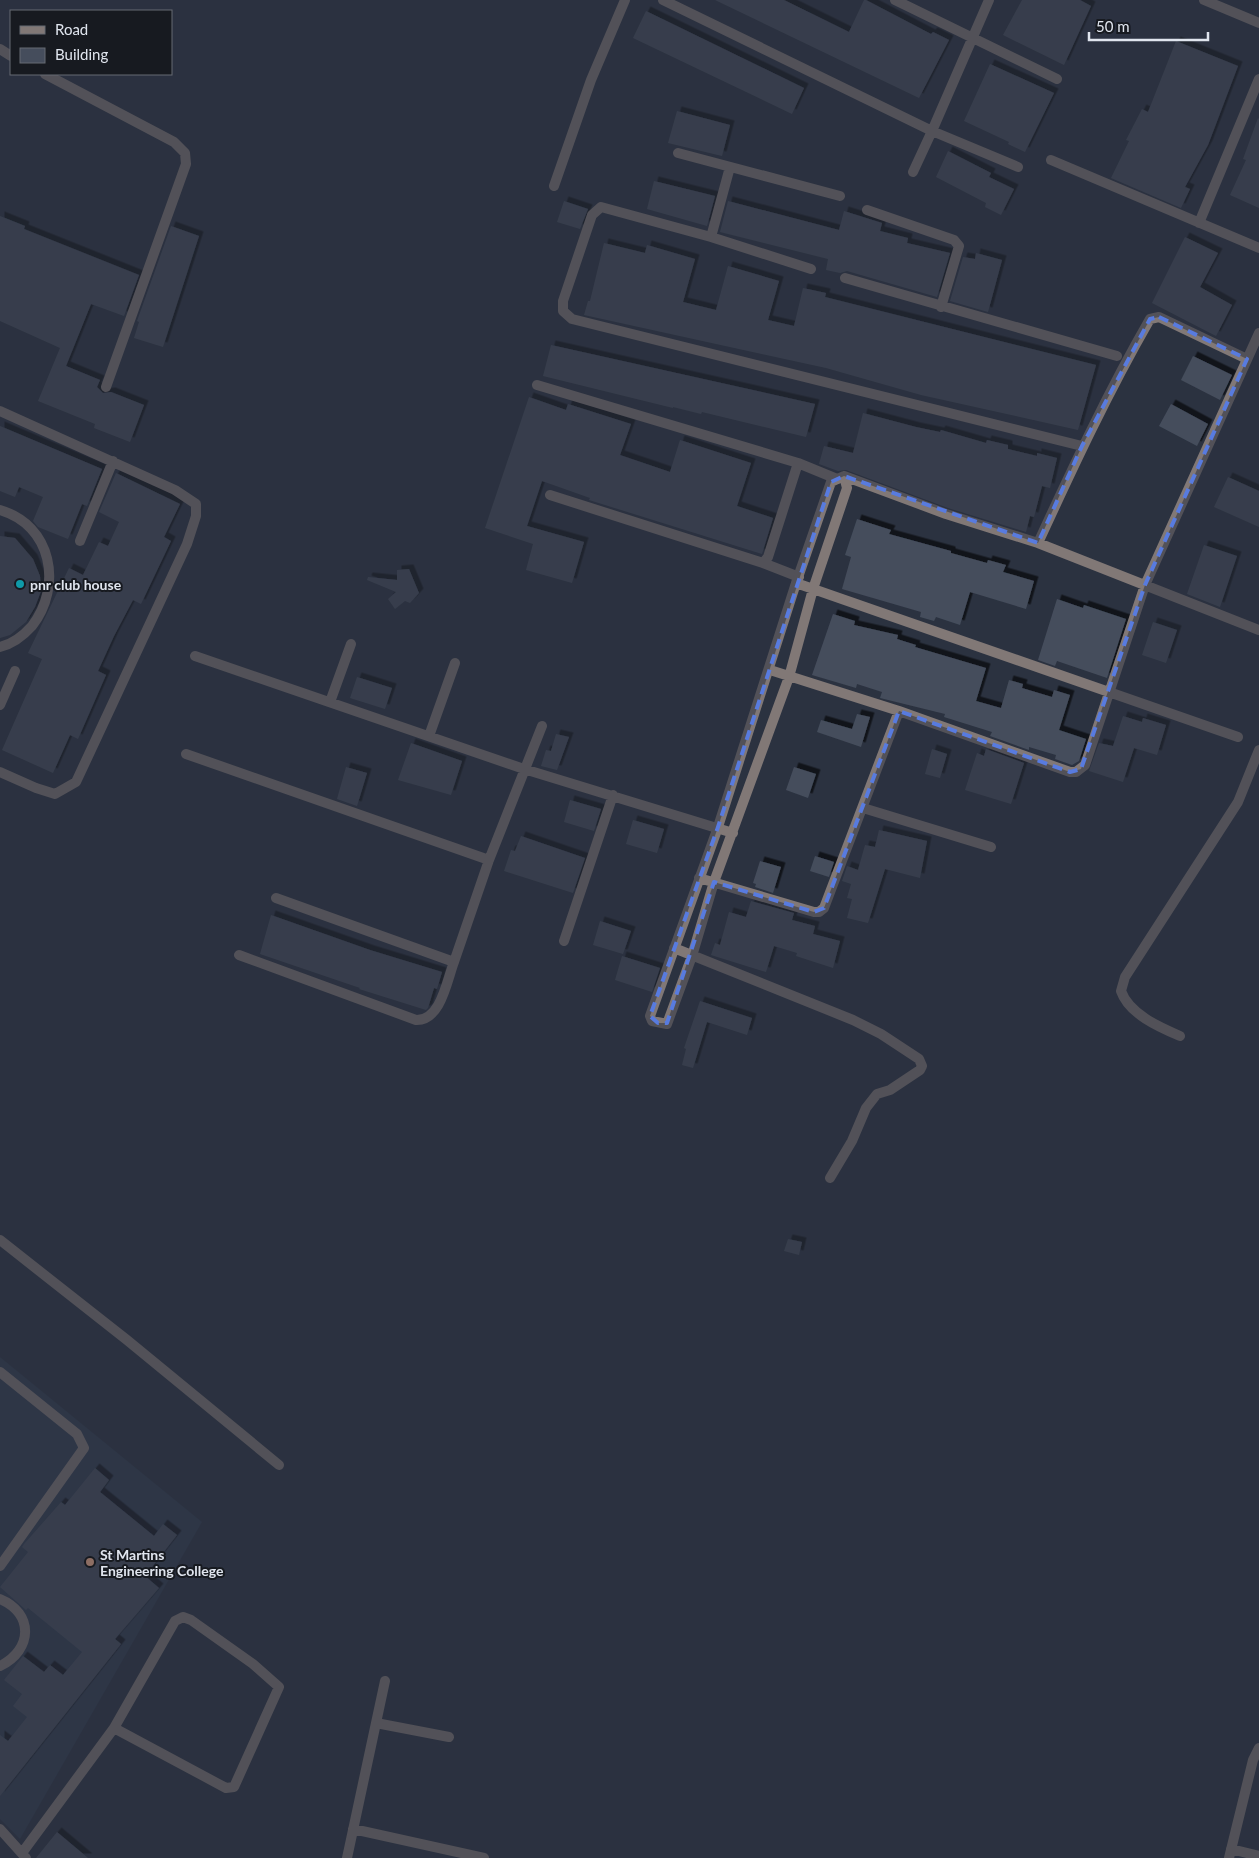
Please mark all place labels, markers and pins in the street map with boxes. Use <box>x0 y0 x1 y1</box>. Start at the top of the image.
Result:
place label: pnr club house <box>30 576 122 593</box>
marker: pnr club house <box>14 578 26 590</box>
place label: St Martins Engineering College <box>100 1546 224 1579</box>
marker: St Martins Engineering College <box>84 1556 96 1568</box>

